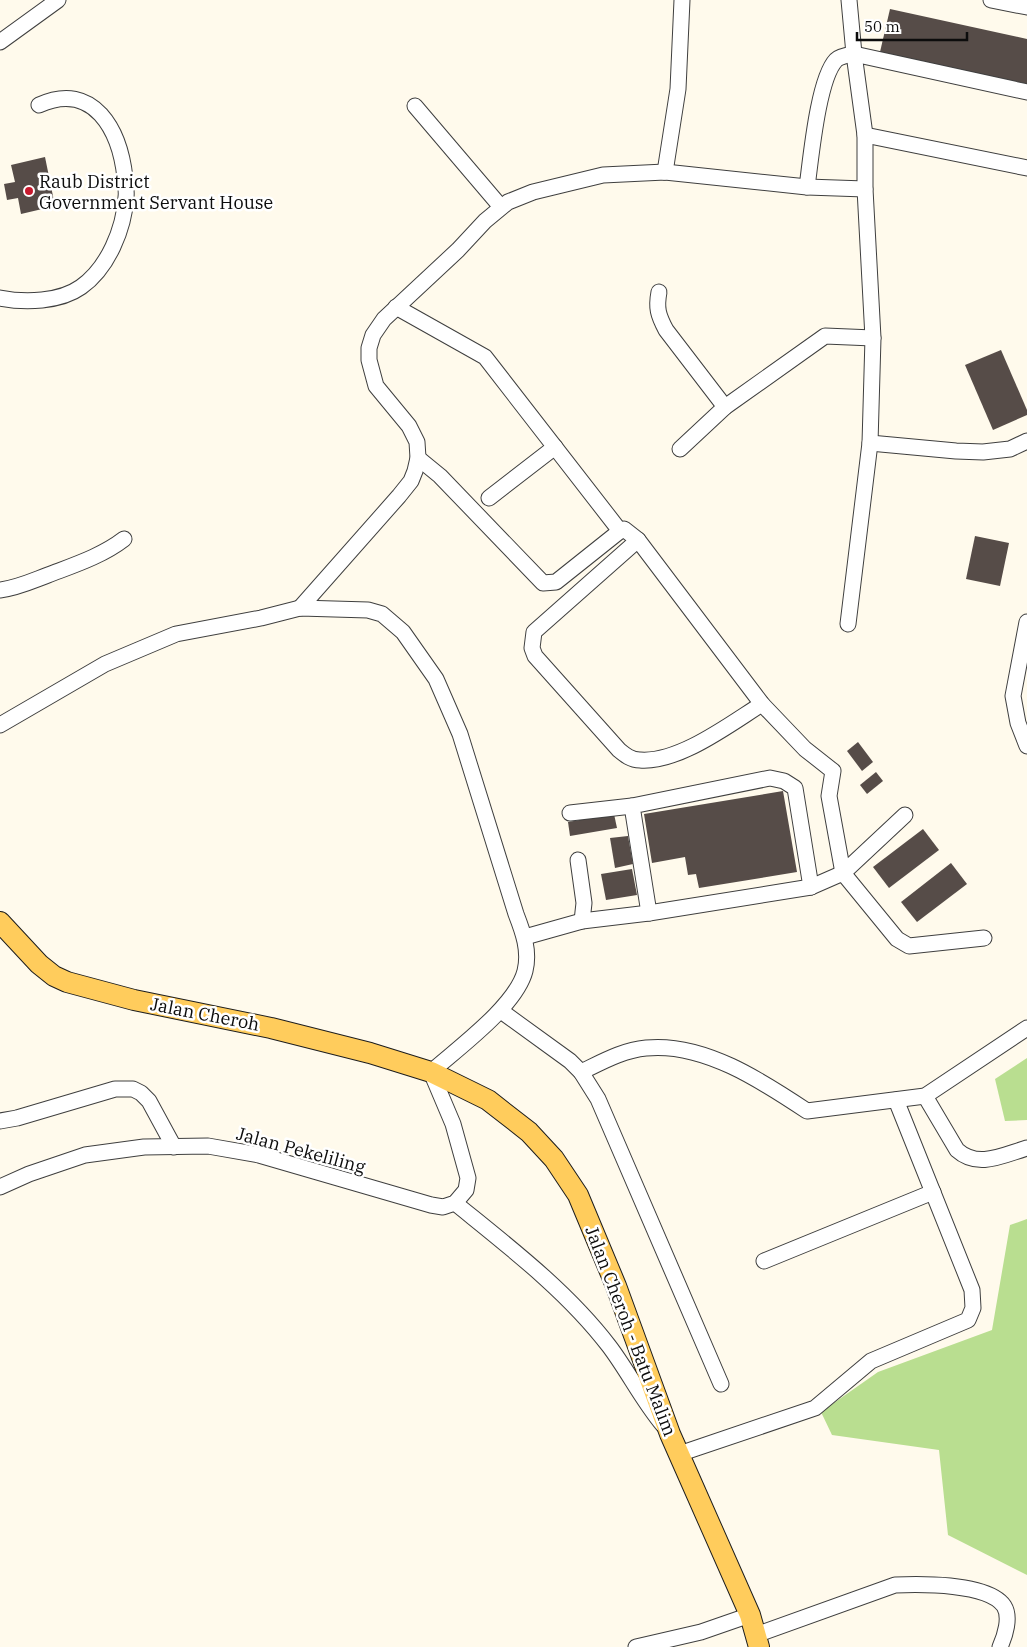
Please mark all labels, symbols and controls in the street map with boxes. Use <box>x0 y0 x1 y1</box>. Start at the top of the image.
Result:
scale bar <box>857 10 967 42</box>
text: 50 m <box>864 17 900 36</box>
place label: Raub District Government Servant House <box>39 170 273 214</box>
marker: Raub District Government Servant House <box>23 185 35 197</box>
street label: Jalan Cheroh <box>148 992 262 1036</box>
street label: Jalan Pekeliling <box>234 1122 368 1178</box>
street label: Jalan Cheroh - Batu Malim <box>580 1223 682 1439</box>

